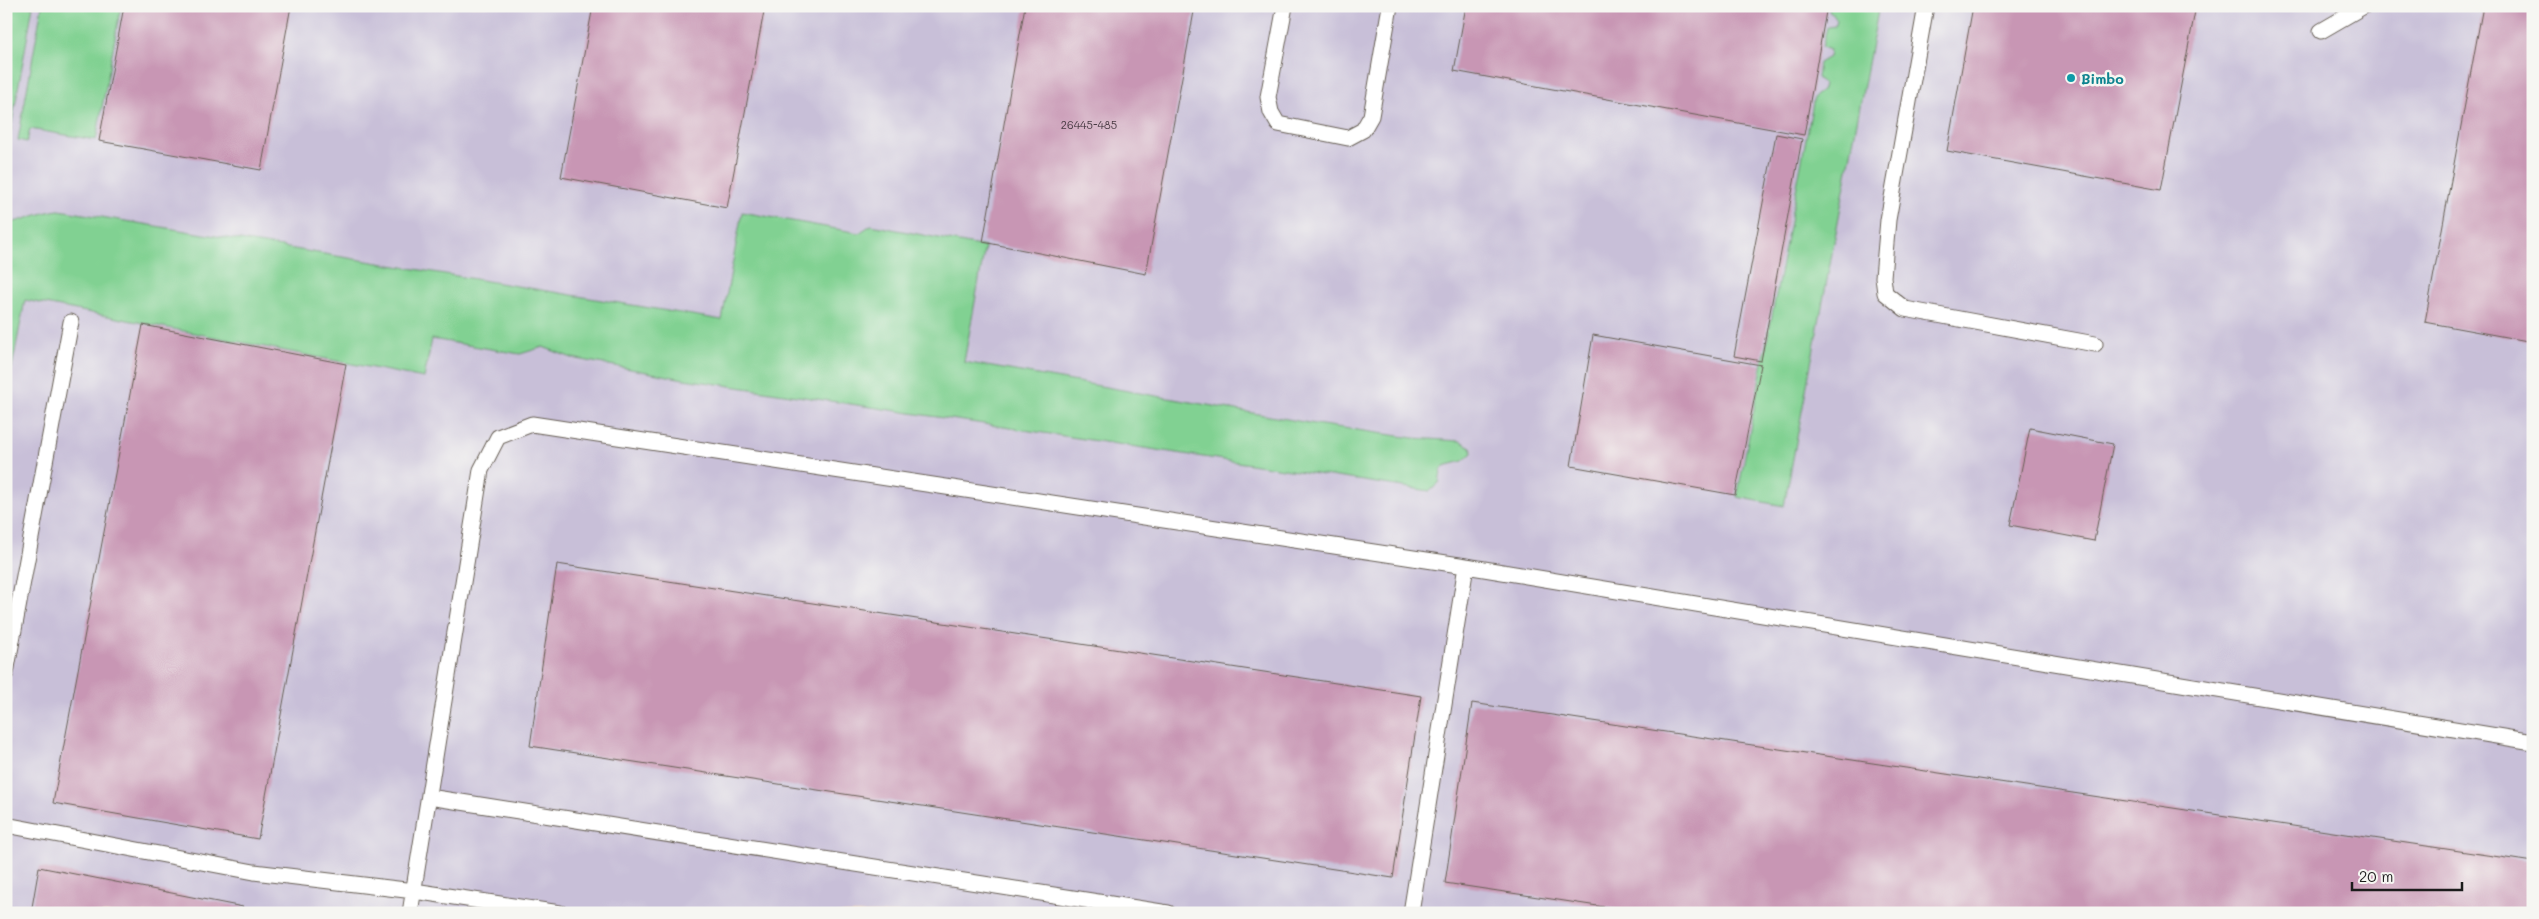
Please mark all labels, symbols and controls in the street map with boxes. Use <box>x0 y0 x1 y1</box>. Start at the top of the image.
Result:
place label: Bimbo <box>2081 69 2124 88</box>
marker: Bimbo <box>2065 72 2077 84</box>
house number: 26445-485 <box>1061 117 1117 132</box>
scale bar <box>2352 859 2462 891</box>
text: 20 m <box>2359 866 2393 886</box>

